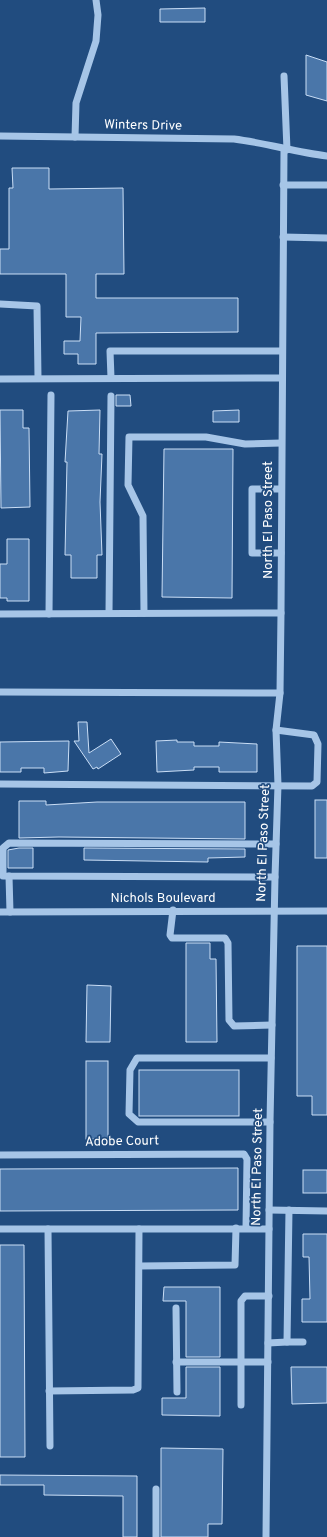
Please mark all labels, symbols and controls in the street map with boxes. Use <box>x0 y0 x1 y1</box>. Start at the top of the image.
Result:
street label: Winters Drive <box>104 117 182 135</box>
street label: North El Paso Street <box>261 461 277 579</box>
street label: North El Paso Street <box>254 784 274 902</box>
street label: Nichols Boulevard <box>110 891 216 907</box>
street label: North El Paso Street <box>249 1108 267 1226</box>
street label: Adobe Court <box>85 1133 159 1151</box>

